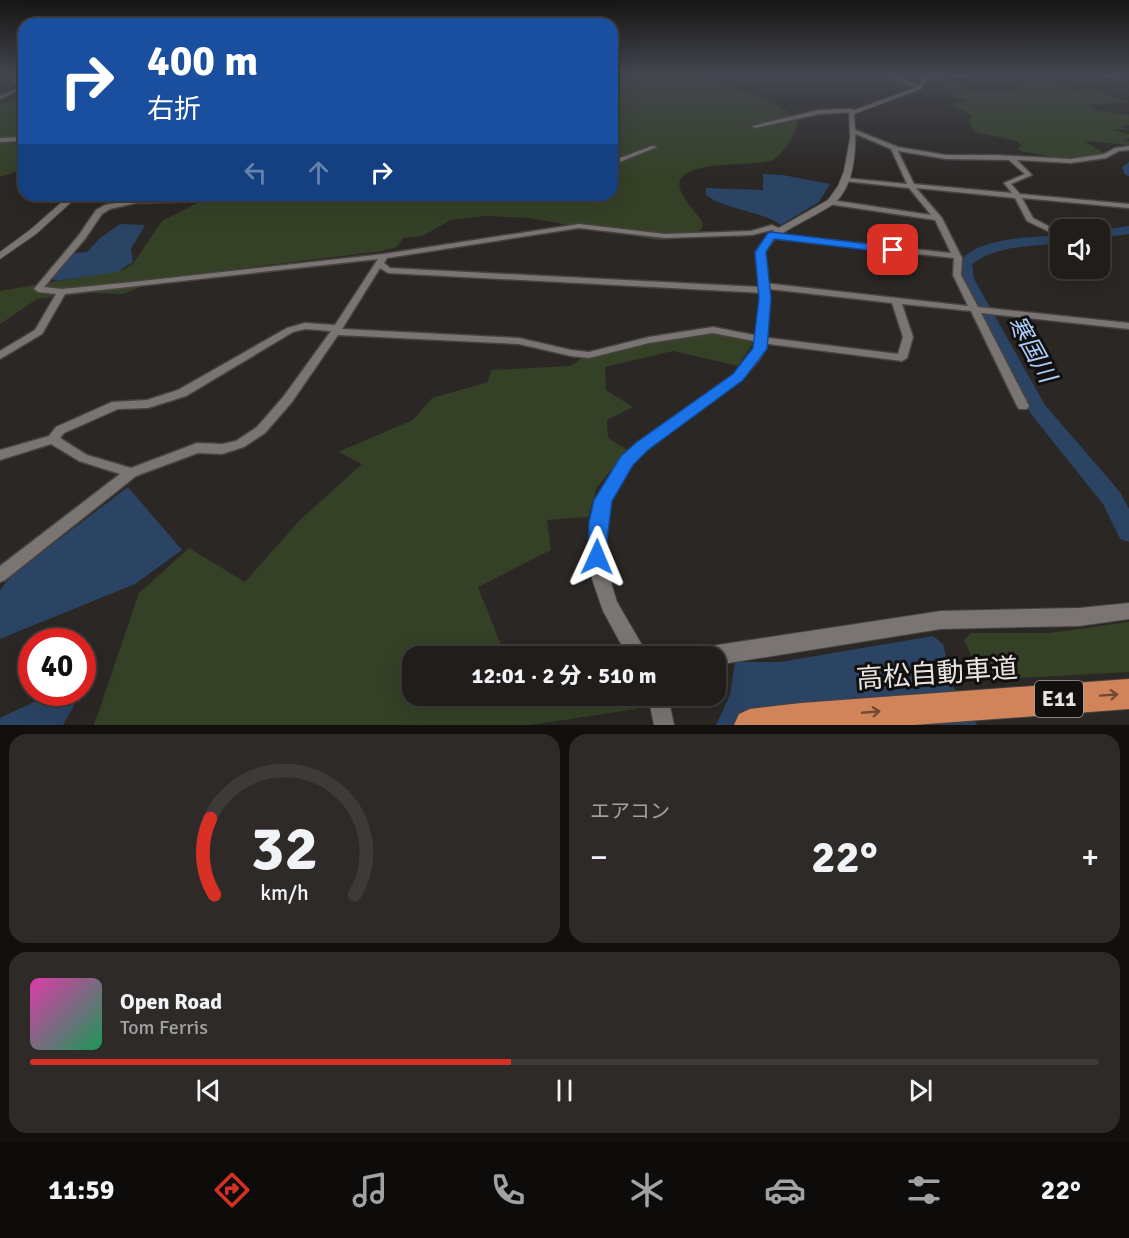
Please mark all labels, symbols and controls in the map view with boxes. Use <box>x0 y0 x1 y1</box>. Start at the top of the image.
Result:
text: 400 m <box>147 36 258 87</box>
icon: right <box>48 42 126 120</box>
text: 右折 <box>147 93 201 126</box>
icon: left <box>239 156 272 189</box>
icon: ahead <box>302 156 335 189</box>
icon: right <box>365 156 398 189</box>
map controls <box>1050 219 1110 279</box>
button: sound <box>1050 219 1110 279</box>
pin <box>867 224 918 275</box>
icon: arrive <box>876 233 909 266</box>
water label: 寒国川 <box>1001 310 1064 390</box>
position arrow <box>565 525 629 589</box>
speed limit sign: 40 <box>18 628 96 706</box>
street label: 高松自動車道 <box>855 652 1019 696</box>
text: 12:01 · 2 分 · 510 m <box>472 662 656 689</box>
road number: E11 <box>1035 681 1083 717</box>
one-way arrow <box>1099 690 1119 701</box>
one-way arrow <box>860 707 880 718</box>
text: エアコン <box>590 799 670 824</box>
text: 32 <box>251 810 318 887</box>
text: 22° <box>811 830 878 885</box>
text: − <box>590 837 608 878</box>
text: + <box>1081 837 1099 878</box>
text: km/h <box>260 881 309 907</box>
text: Open Road <box>120 988 222 1015</box>
text: Tom Ferris <box>120 1015 208 1040</box>
icon: previous <box>192 1074 225 1107</box>
icon: pause <box>548 1074 581 1107</box>
icon: next <box>904 1074 937 1107</box>
icon: directions <box>211 1169 253 1211</box>
icon: music <box>349 1169 391 1211</box>
icon: phone <box>487 1169 529 1211</box>
icon: climate <box>626 1169 668 1211</box>
icon: car <box>764 1169 806 1211</box>
icon: filters <box>903 1169 945 1211</box>
text: 11:59 <box>48 1174 114 1207</box>
text: 22° <box>1041 1174 1081 1207</box>

